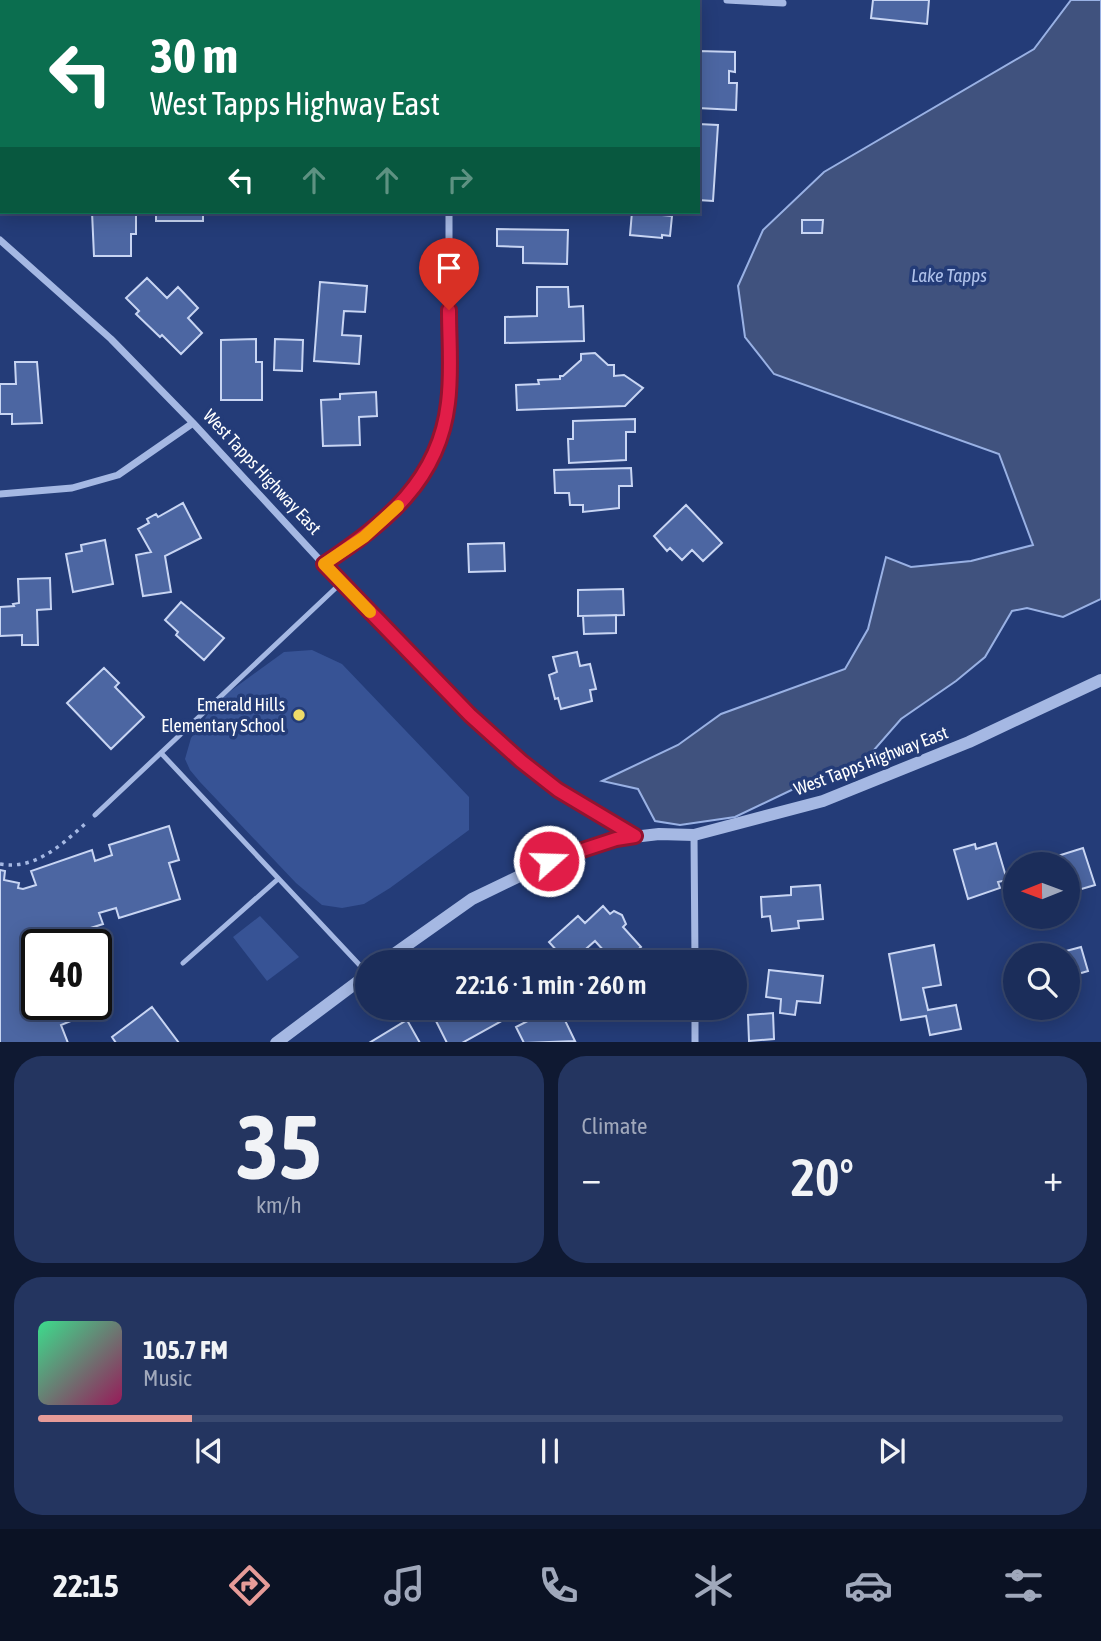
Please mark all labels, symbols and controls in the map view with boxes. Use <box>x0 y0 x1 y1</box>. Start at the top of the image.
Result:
text: 30 m <box>150 27 238 83</box>
icon: left <box>35 28 126 119</box>
text: West Tapps Highway East <box>150 85 440 122</box>
icon: left <box>222 161 260 199</box>
icon: ahead <box>295 161 333 199</box>
icon: ahead <box>368 161 406 199</box>
icon: right <box>441 161 479 199</box>
pin <box>419 238 479 310</box>
icon: arrive <box>430 249 468 287</box>
water label: Lake Tapps <box>911 264 987 286</box>
street label: West Tapps Highway East <box>199 405 326 538</box>
place label: Emerald Hills Elementary School <box>161 694 285 736</box>
marker: Emerald Hills Elementary School <box>291 707 307 723</box>
street label: West Tapps Highway East <box>791 722 951 800</box>
position arrow <box>512 824 586 898</box>
north arrow <box>1003 852 1080 929</box>
map controls <box>1003 852 1080 1020</box>
speed limit sign: 40 <box>21 929 112 1020</box>
button: search <box>1003 943 1080 1020</box>
text: 22:16 · 1 min · 260 m <box>456 970 646 1000</box>
text: 35 <box>236 1094 322 1198</box>
text: Climate <box>582 1113 647 1139</box>
text: 20° <box>791 1147 854 1207</box>
text: − <box>582 1156 601 1199</box>
text: + <box>1043 1156 1063 1199</box>
text: km/h <box>256 1192 302 1218</box>
text: 105.7 FM <box>143 1335 228 1365</box>
text: Music <box>143 1365 191 1391</box>
icon: previous <box>190 1432 228 1470</box>
icon: pause <box>531 1432 569 1470</box>
icon: next <box>873 1432 911 1470</box>
icon: directions <box>225 1561 274 1610</box>
icon: music <box>380 1561 429 1610</box>
icon: phone <box>534 1561 583 1610</box>
icon: climate <box>689 1561 738 1610</box>
icon: car <box>844 1561 893 1610</box>
icon: filters <box>999 1561 1048 1610</box>
text: 22:15 <box>53 1567 119 1604</box>

